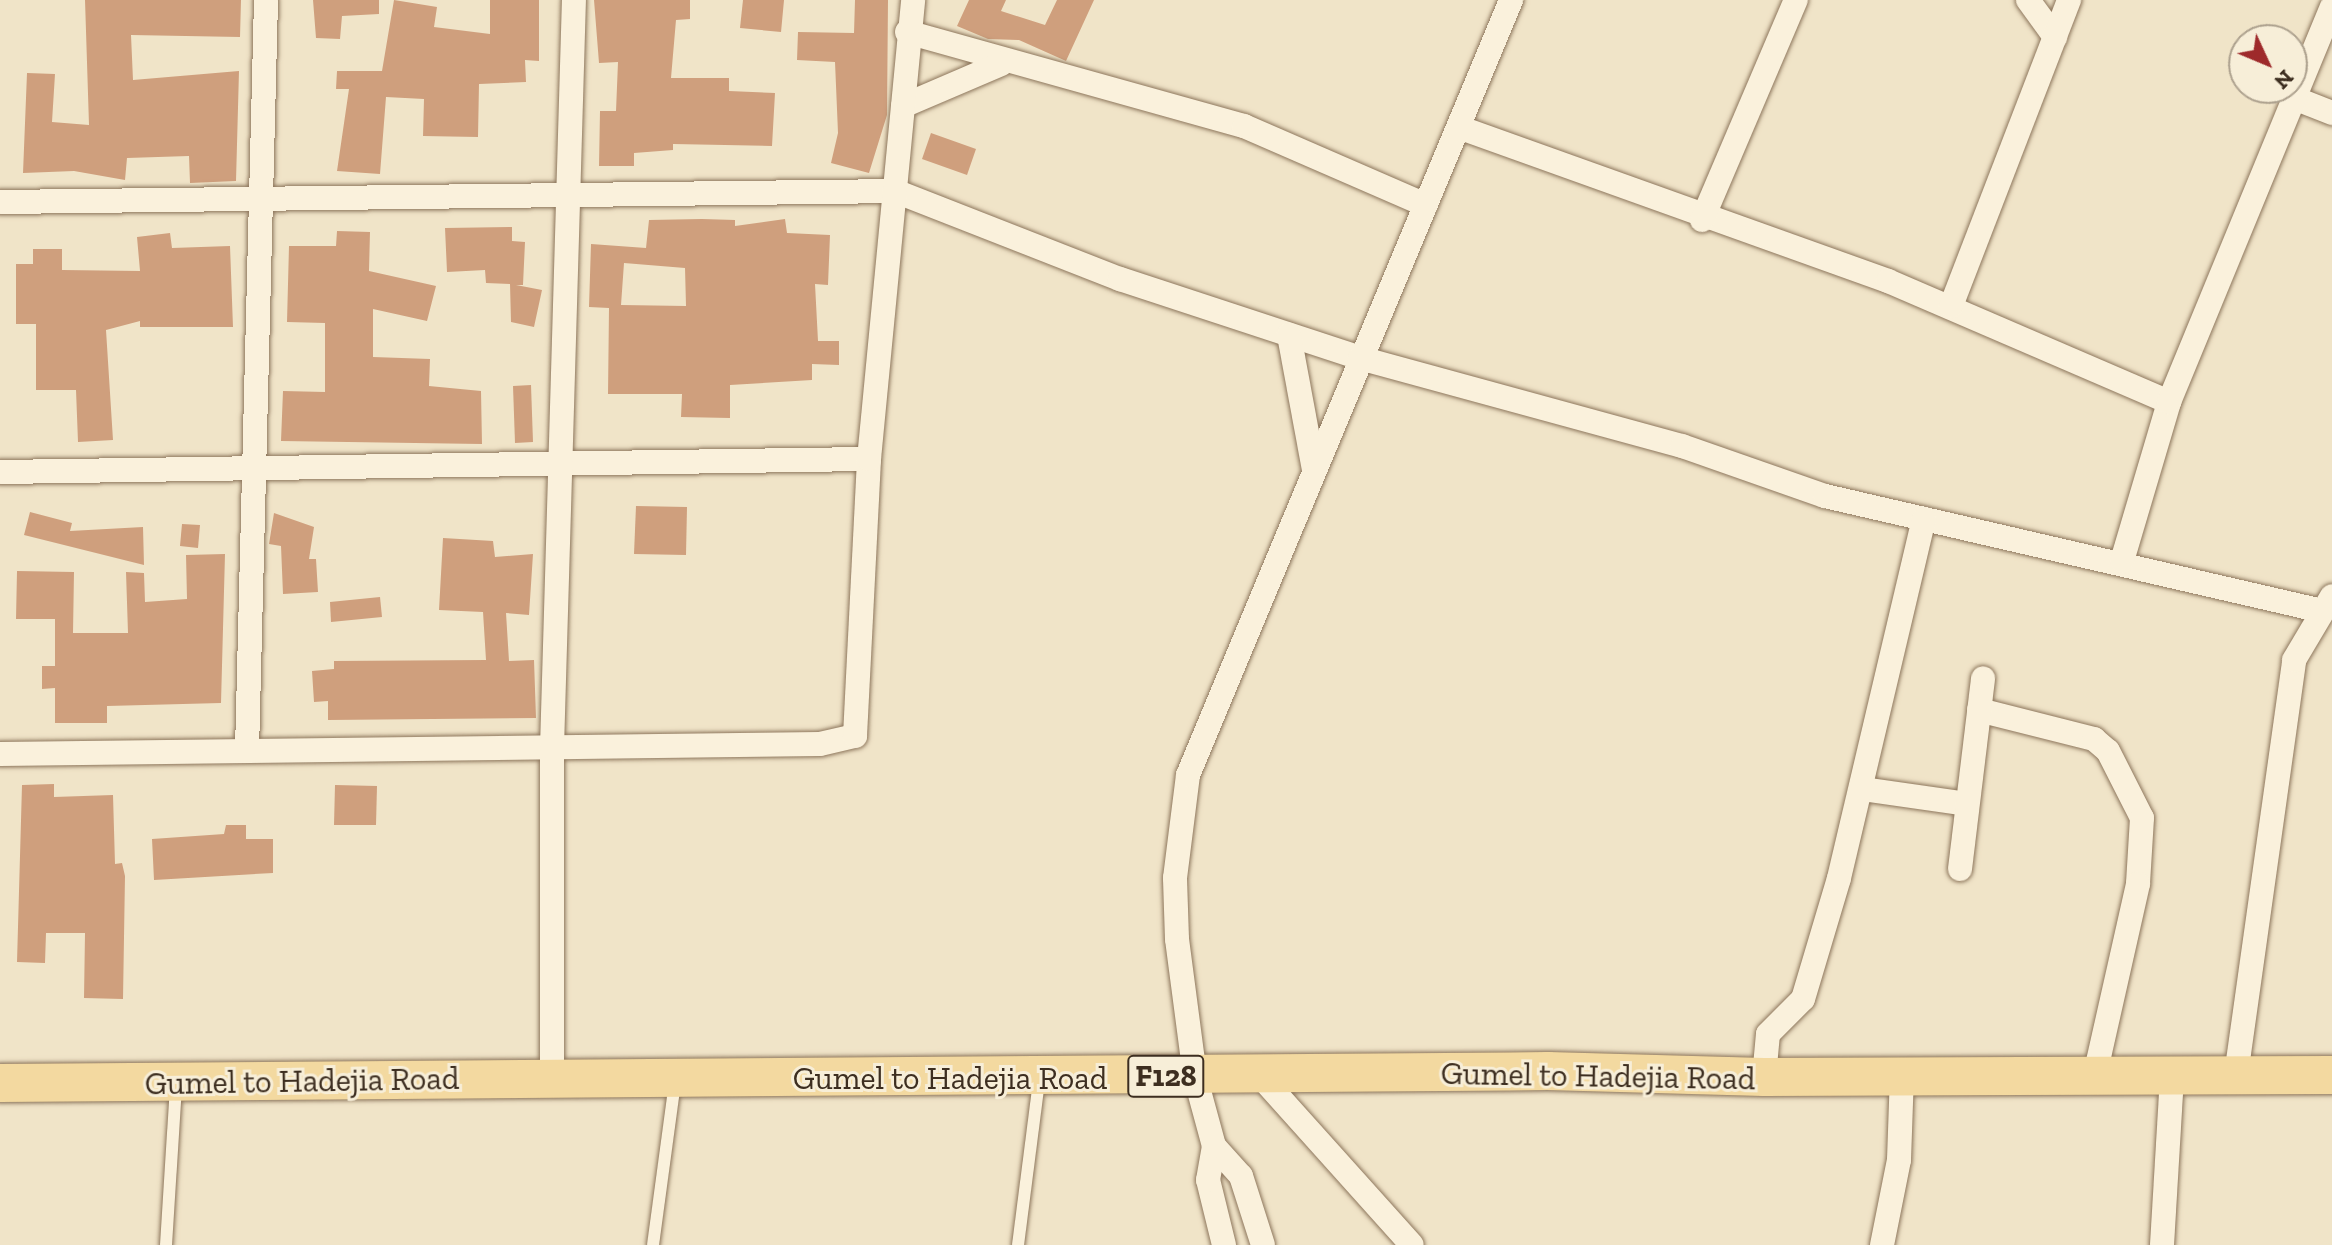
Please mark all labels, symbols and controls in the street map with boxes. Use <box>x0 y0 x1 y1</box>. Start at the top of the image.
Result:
north arrow <box>2228 24 2308 104</box>
text: N <box>2269 64 2300 95</box>
road number: F128 <box>1126 1050 1206 1102</box>
street label: Gumel to Hadejia Road <box>1440 1054 1756 1098</box>
street label: Gumel to Hadejia Road <box>144 1059 460 1103</box>
street label: Gumel to Hadejia Road <box>793 1059 1107 1097</box>

